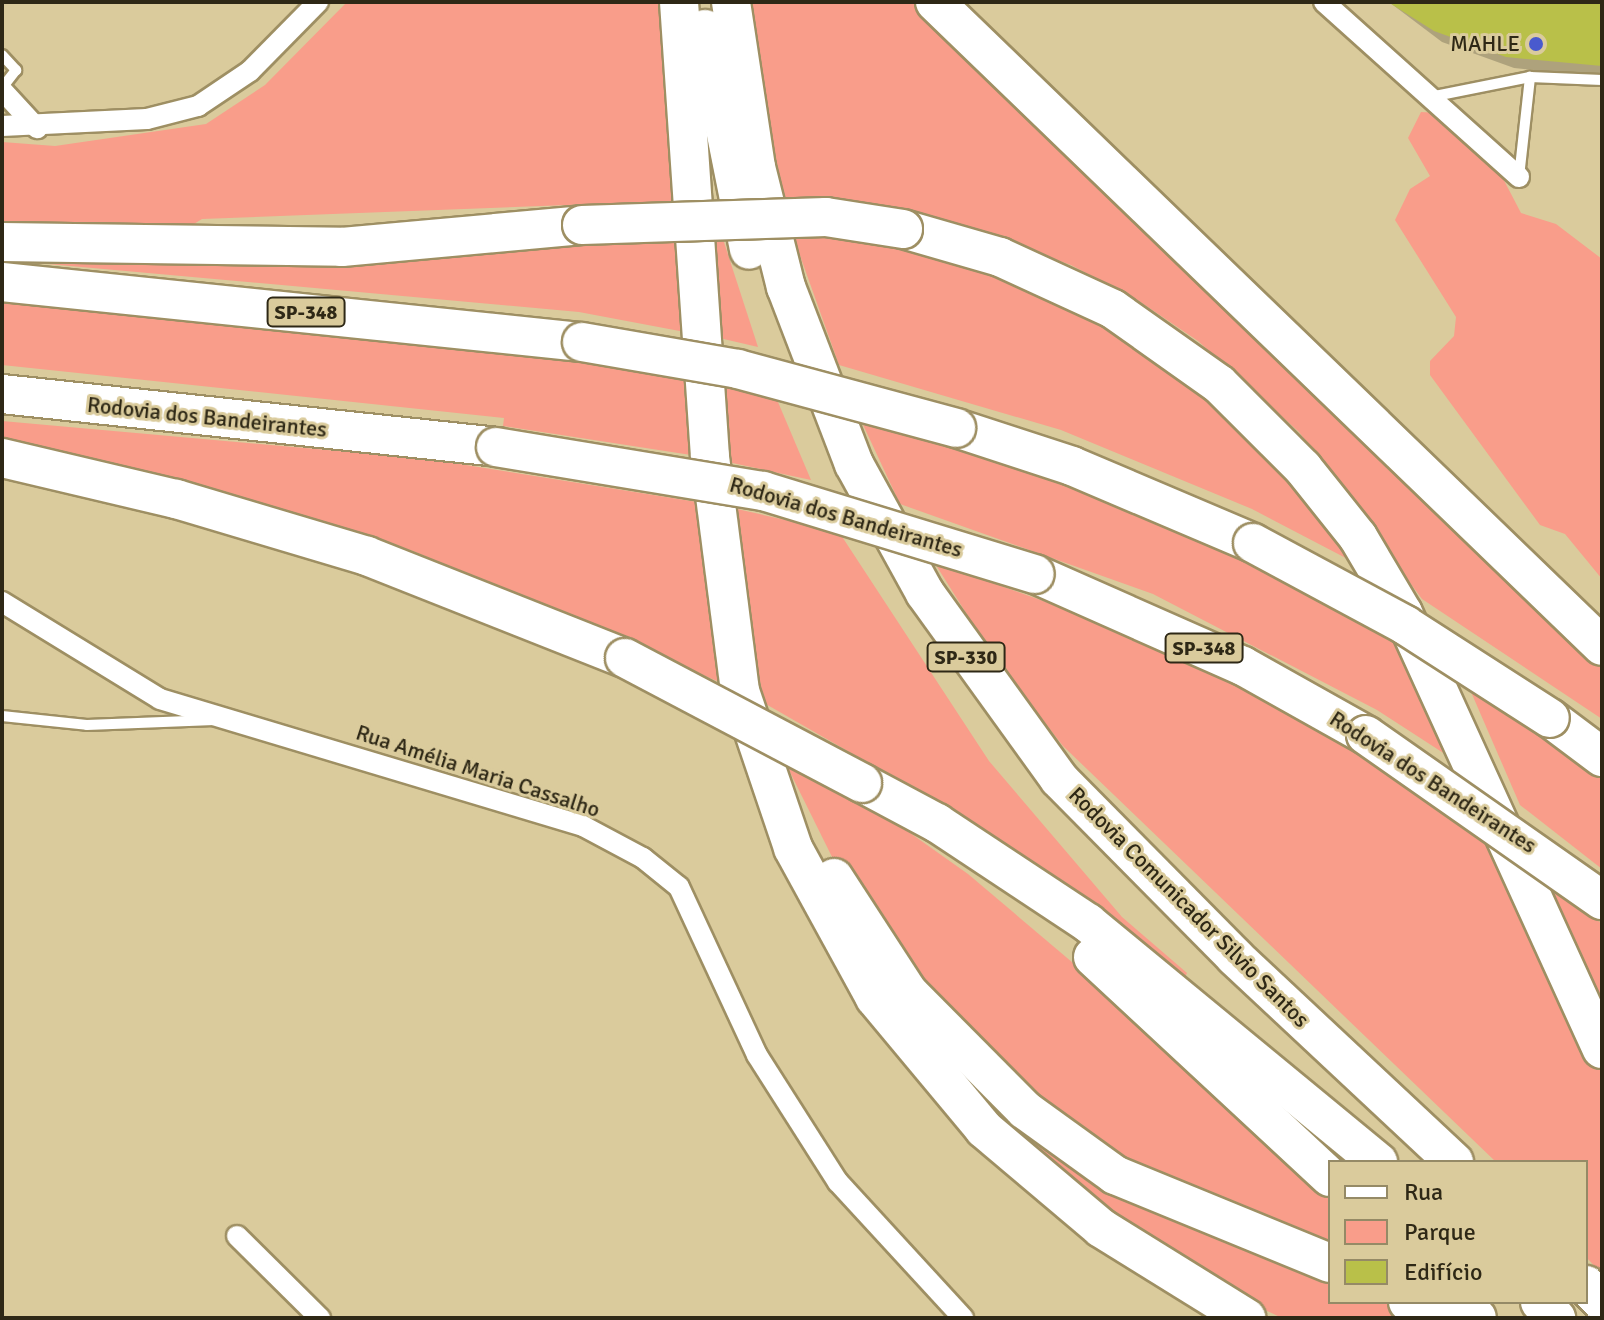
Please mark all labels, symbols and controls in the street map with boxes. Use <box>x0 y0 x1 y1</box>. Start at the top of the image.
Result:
place label: MAHLE <box>1450 31 1520 57</box>
marker: MAHLE <box>1527 35 1545 53</box>
road number: SP-348 <box>266 296 346 328</box>
street label: Rodovia dos Bandeirantes <box>86 391 328 443</box>
street label: Rodovia dos Bandeirantes <box>727 471 965 563</box>
road number: SP-348 <box>1164 632 1244 664</box>
road number: SP-330 <box>926 641 1006 673</box>
street label: Rodovia dos Bandeirantes <box>1325 705 1541 859</box>
street label: Rua Amélia Maria Cassalho <box>353 719 603 823</box>
street label: Rodovia Comunicador Silvio Santos <box>1063 781 1315 1033</box>
legend <box>1328 1160 1588 1304</box>
text: Rua <box>1404 1177 1443 1207</box>
text: Parque <box>1404 1217 1476 1247</box>
text: Edifício <box>1404 1257 1482 1287</box>

